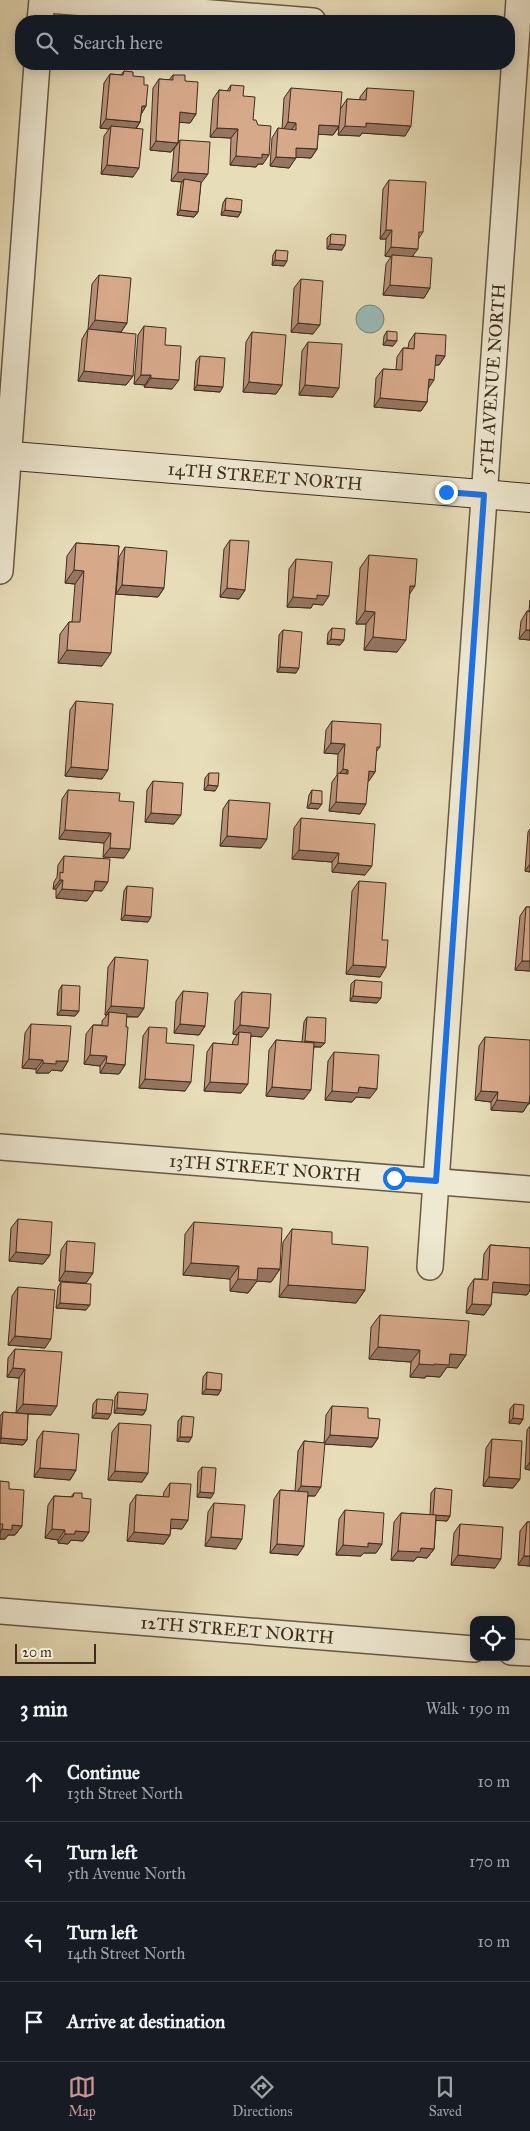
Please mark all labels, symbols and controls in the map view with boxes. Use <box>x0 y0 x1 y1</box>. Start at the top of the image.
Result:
search box <box>15 15 515 70</box>
icon: search <box>33 29 61 57</box>
text: Search here <box>73 31 163 54</box>
street label: 5TH AVENUE NORTH <box>475 283 510 476</box>
street label: 14TH STREET NORTH <box>167 458 363 495</box>
route end <box>435 481 458 504</box>
street label: 13TH STREET NORTH <box>168 1149 362 1187</box>
route start <box>383 1167 406 1190</box>
street label: 12TH STREET NORTH <box>140 1611 335 1649</box>
map controls <box>470 1616 515 1661</box>
button: locate <box>470 1616 515 1661</box>
scale bar <box>15 1641 96 1664</box>
text: 20 m <box>22 1644 52 1661</box>
text: 3 min <box>20 1696 68 1722</box>
text: Walk · 190 m <box>426 1699 510 1718</box>
text: Continue <box>67 1761 140 1784</box>
icon: ahead <box>20 1768 48 1796</box>
text: 10 m <box>478 1772 510 1791</box>
text: 13th Street North <box>67 1784 183 1803</box>
text: Turn left <box>67 1841 137 1864</box>
icon: left <box>20 1848 48 1876</box>
text: 170 m <box>469 1852 510 1871</box>
text: 5th Avenue North <box>67 1864 186 1883</box>
text: Turn left <box>67 1921 137 1944</box>
icon: left <box>20 1928 48 1956</box>
text: 10 m <box>478 1932 510 1951</box>
text: 14th Street North <box>67 1944 185 1963</box>
icon: arrive <box>20 2008 48 2036</box>
text: Arrive at destination <box>67 2010 225 2033</box>
tab: Map <box>68 2073 96 2120</box>
tab: Directions <box>232 2073 293 2120</box>
tab: Saved <box>429 2073 462 2120</box>

